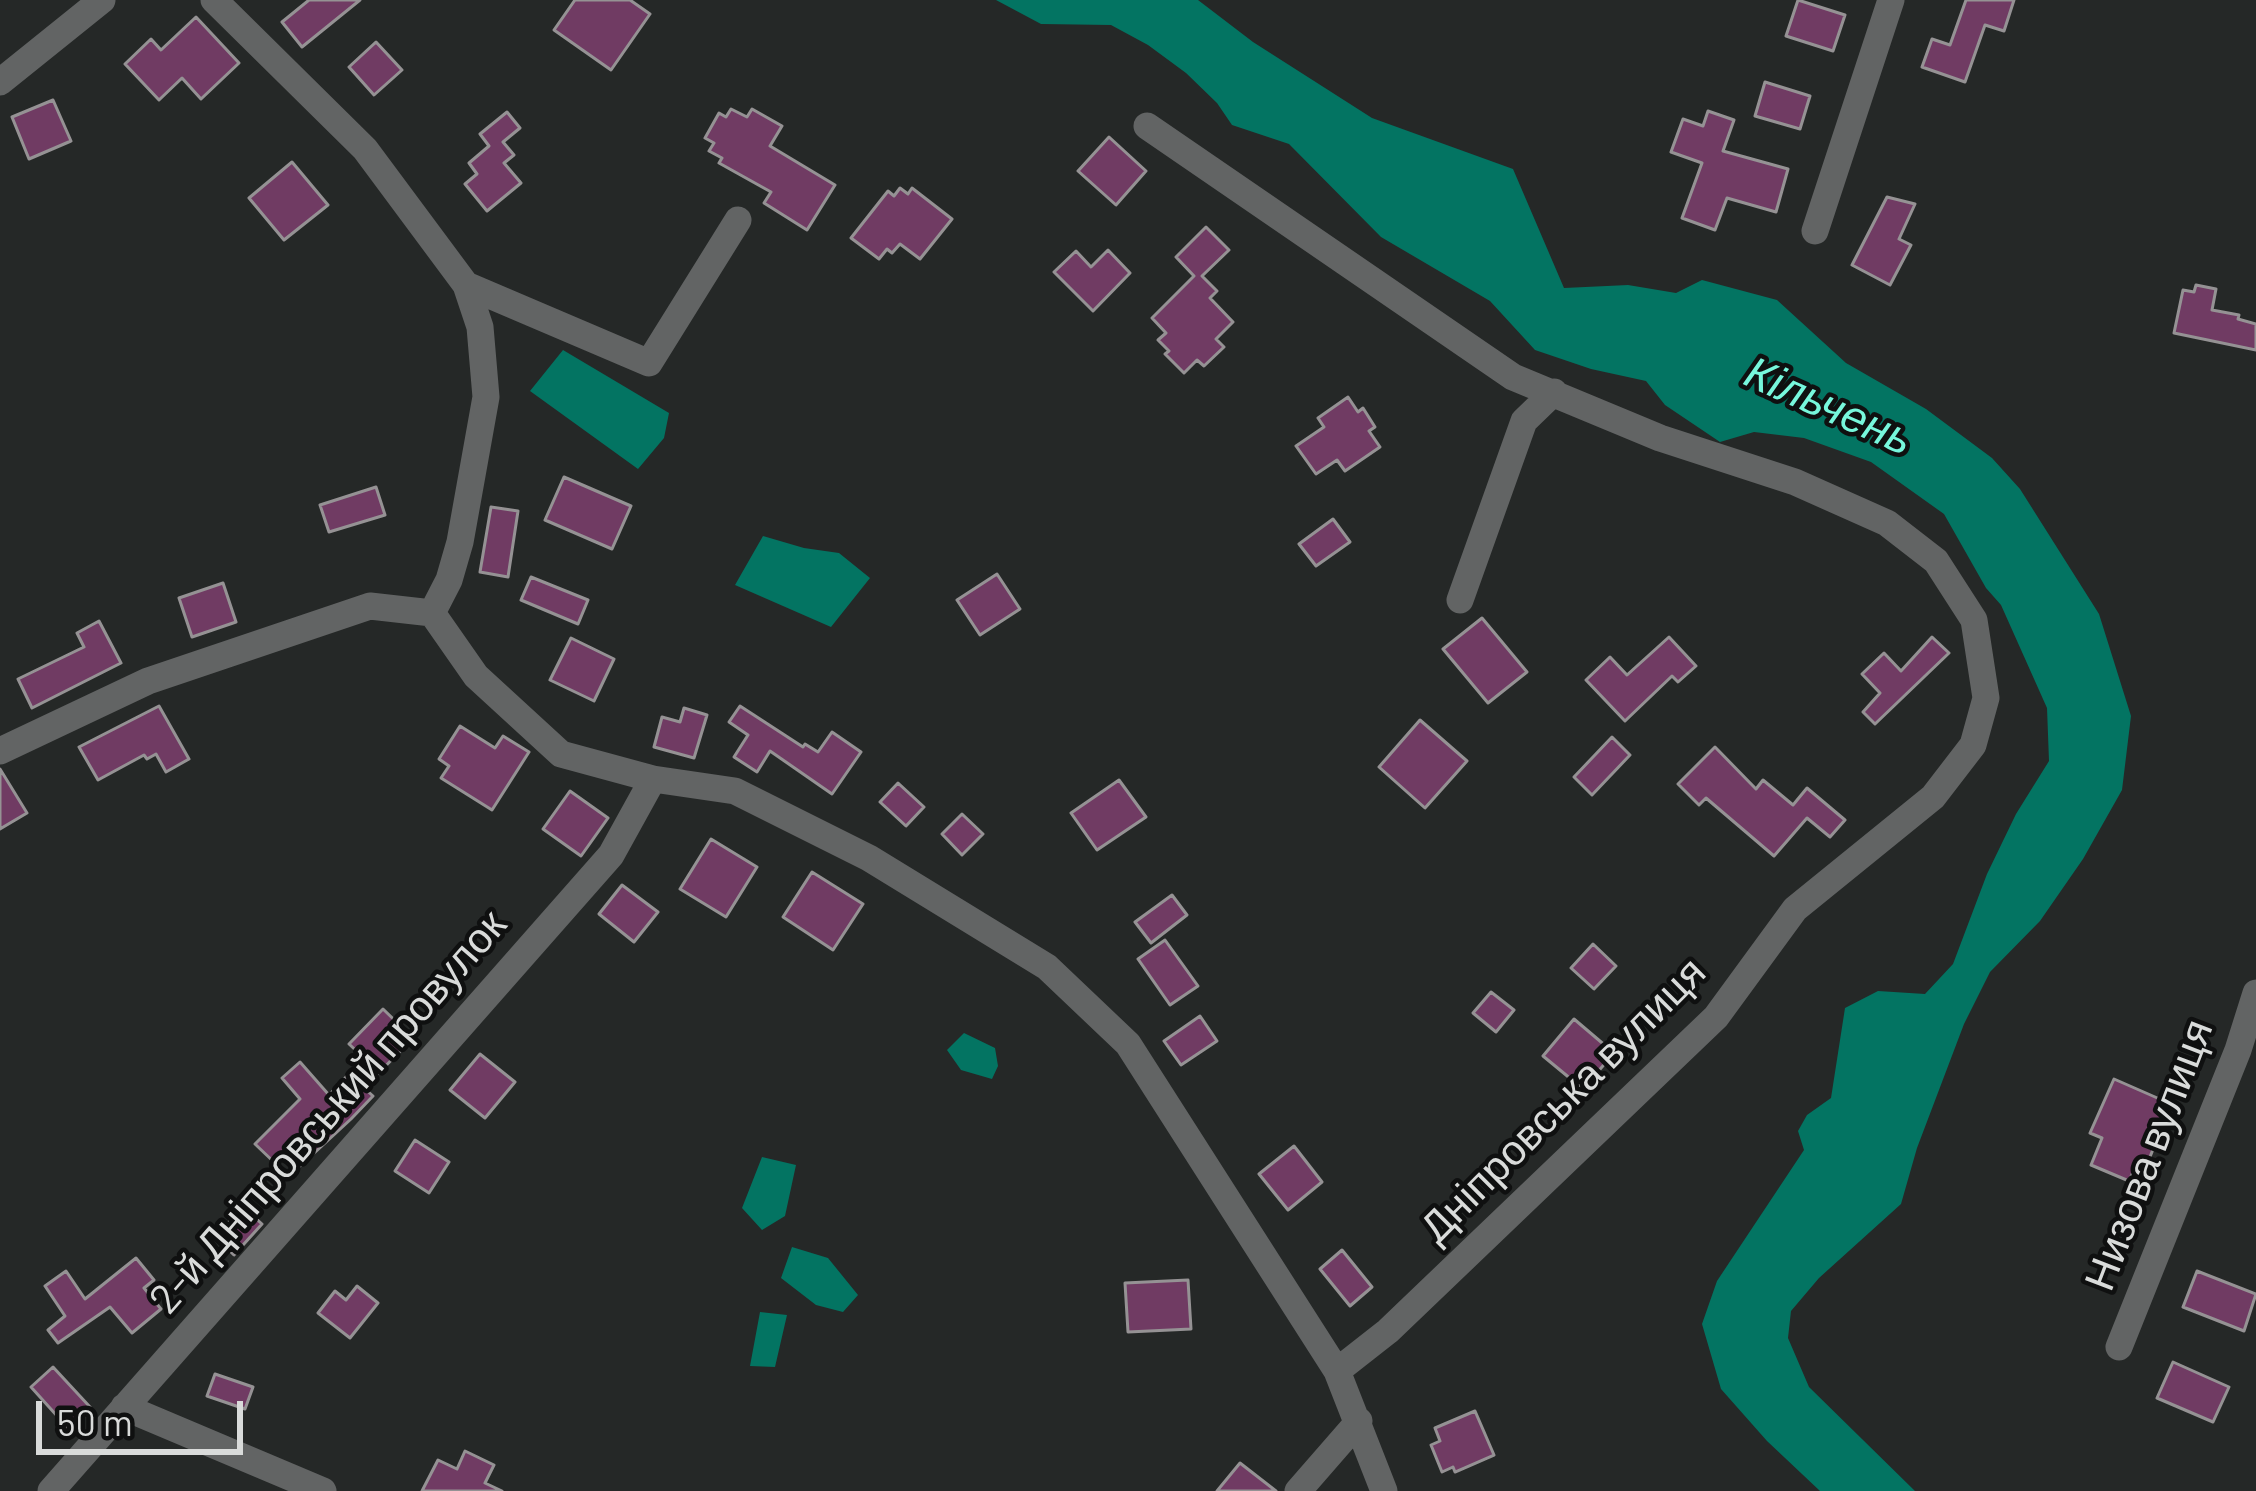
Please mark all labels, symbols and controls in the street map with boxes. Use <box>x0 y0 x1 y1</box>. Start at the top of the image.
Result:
water label: Кільчень <box>1737 345 1921 467</box>
street label: 2-й Дніпровський провулок <box>139 900 517 1324</box>
street label: Дніпровська вулиця <box>1410 947 1716 1253</box>
street label: Низова вулиця <box>2074 1013 2224 1297</box>
scale bar <box>42 1377 249 1451</box>
text: 50 m <box>57 1400 133 1443</box>

